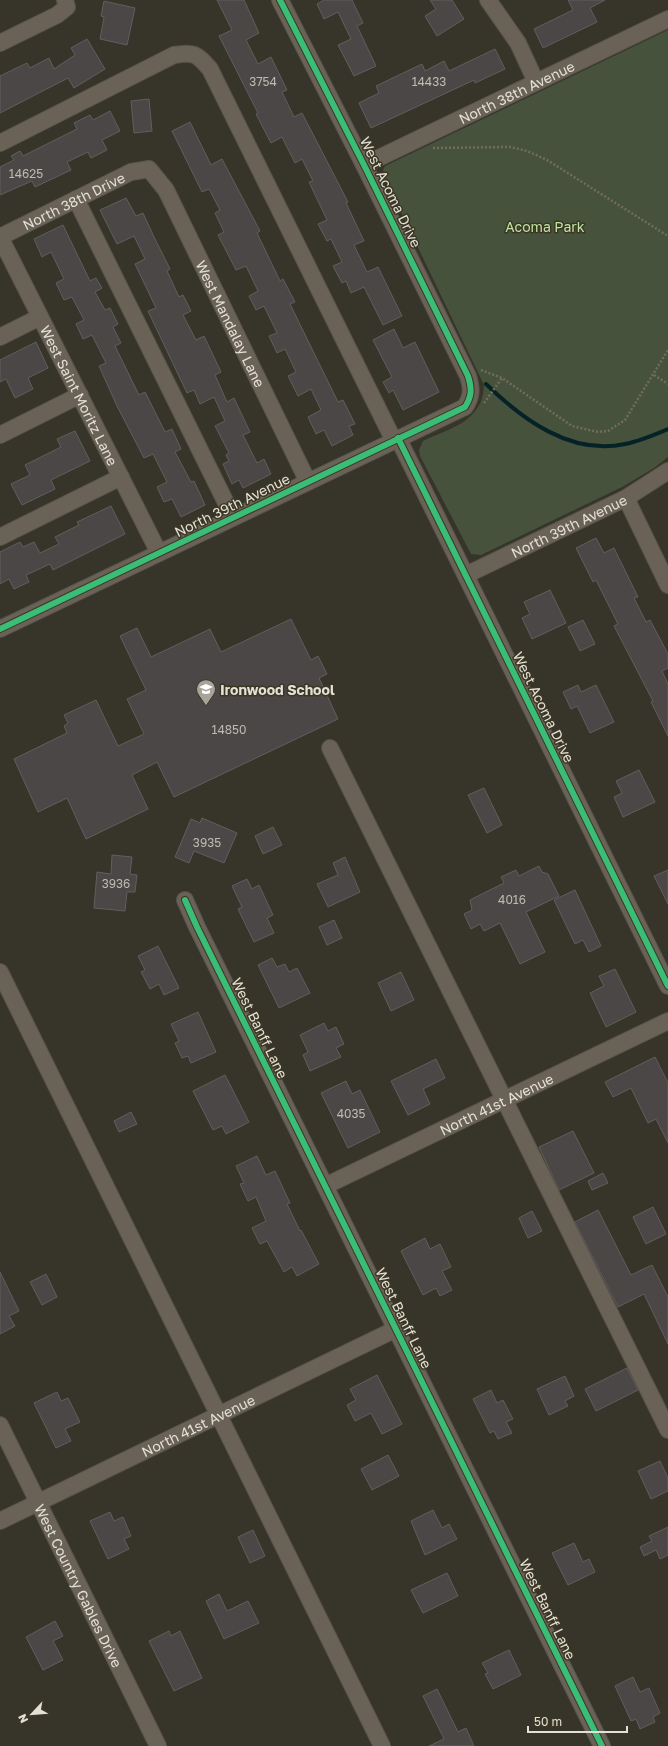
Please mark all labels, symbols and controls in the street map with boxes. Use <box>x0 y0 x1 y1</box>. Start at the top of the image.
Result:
street label: North 38th Avenue <box>456 57 577 127</box>
house number: 3754 <box>249 74 277 89</box>
house number: 14433 <box>412 74 446 89</box>
street label: West Acoma Drive <box>357 134 425 250</box>
house number: 14625 <box>9 166 43 181</box>
street label: North 38th Drive <box>20 168 127 233</box>
park label: Acoma Park <box>505 218 585 235</box>
street label: West Mandalay Lane <box>193 257 269 390</box>
street label: West Saint Moritz Lane <box>37 322 122 468</box>
street label: North 39th Avenue <box>172 470 292 540</box>
street label: North 39th Avenue <box>508 490 629 561</box>
street label: West Acoma Drive <box>510 649 578 765</box>
school or university icon: Ironwood School <box>195 678 217 706</box>
place label: Ironwood School <box>220 681 335 698</box>
house number: 14850 <box>212 722 246 737</box>
house number: 3935 <box>193 835 221 850</box>
house number: 3936 <box>102 876 130 891</box>
house number: 4016 <box>498 892 526 907</box>
street label: West Banff Lane <box>228 975 292 1081</box>
street label: North 41st Avenue <box>437 1069 556 1138</box>
house number: 4035 <box>337 1106 365 1121</box>
street label: West Banff Lane <box>372 1265 436 1371</box>
street label: North 41st Avenue <box>139 1390 257 1460</box>
street label: West Country Gables Drive <box>32 1501 126 1670</box>
street label: West Banff Lane <box>516 1556 580 1662</box>
north arrow <box>12 1694 52 1734</box>
scale bar <box>528 1708 627 1734</box>
text: N <box>15 1712 30 1725</box>
text: 50 m <box>534 1714 562 1729</box>

